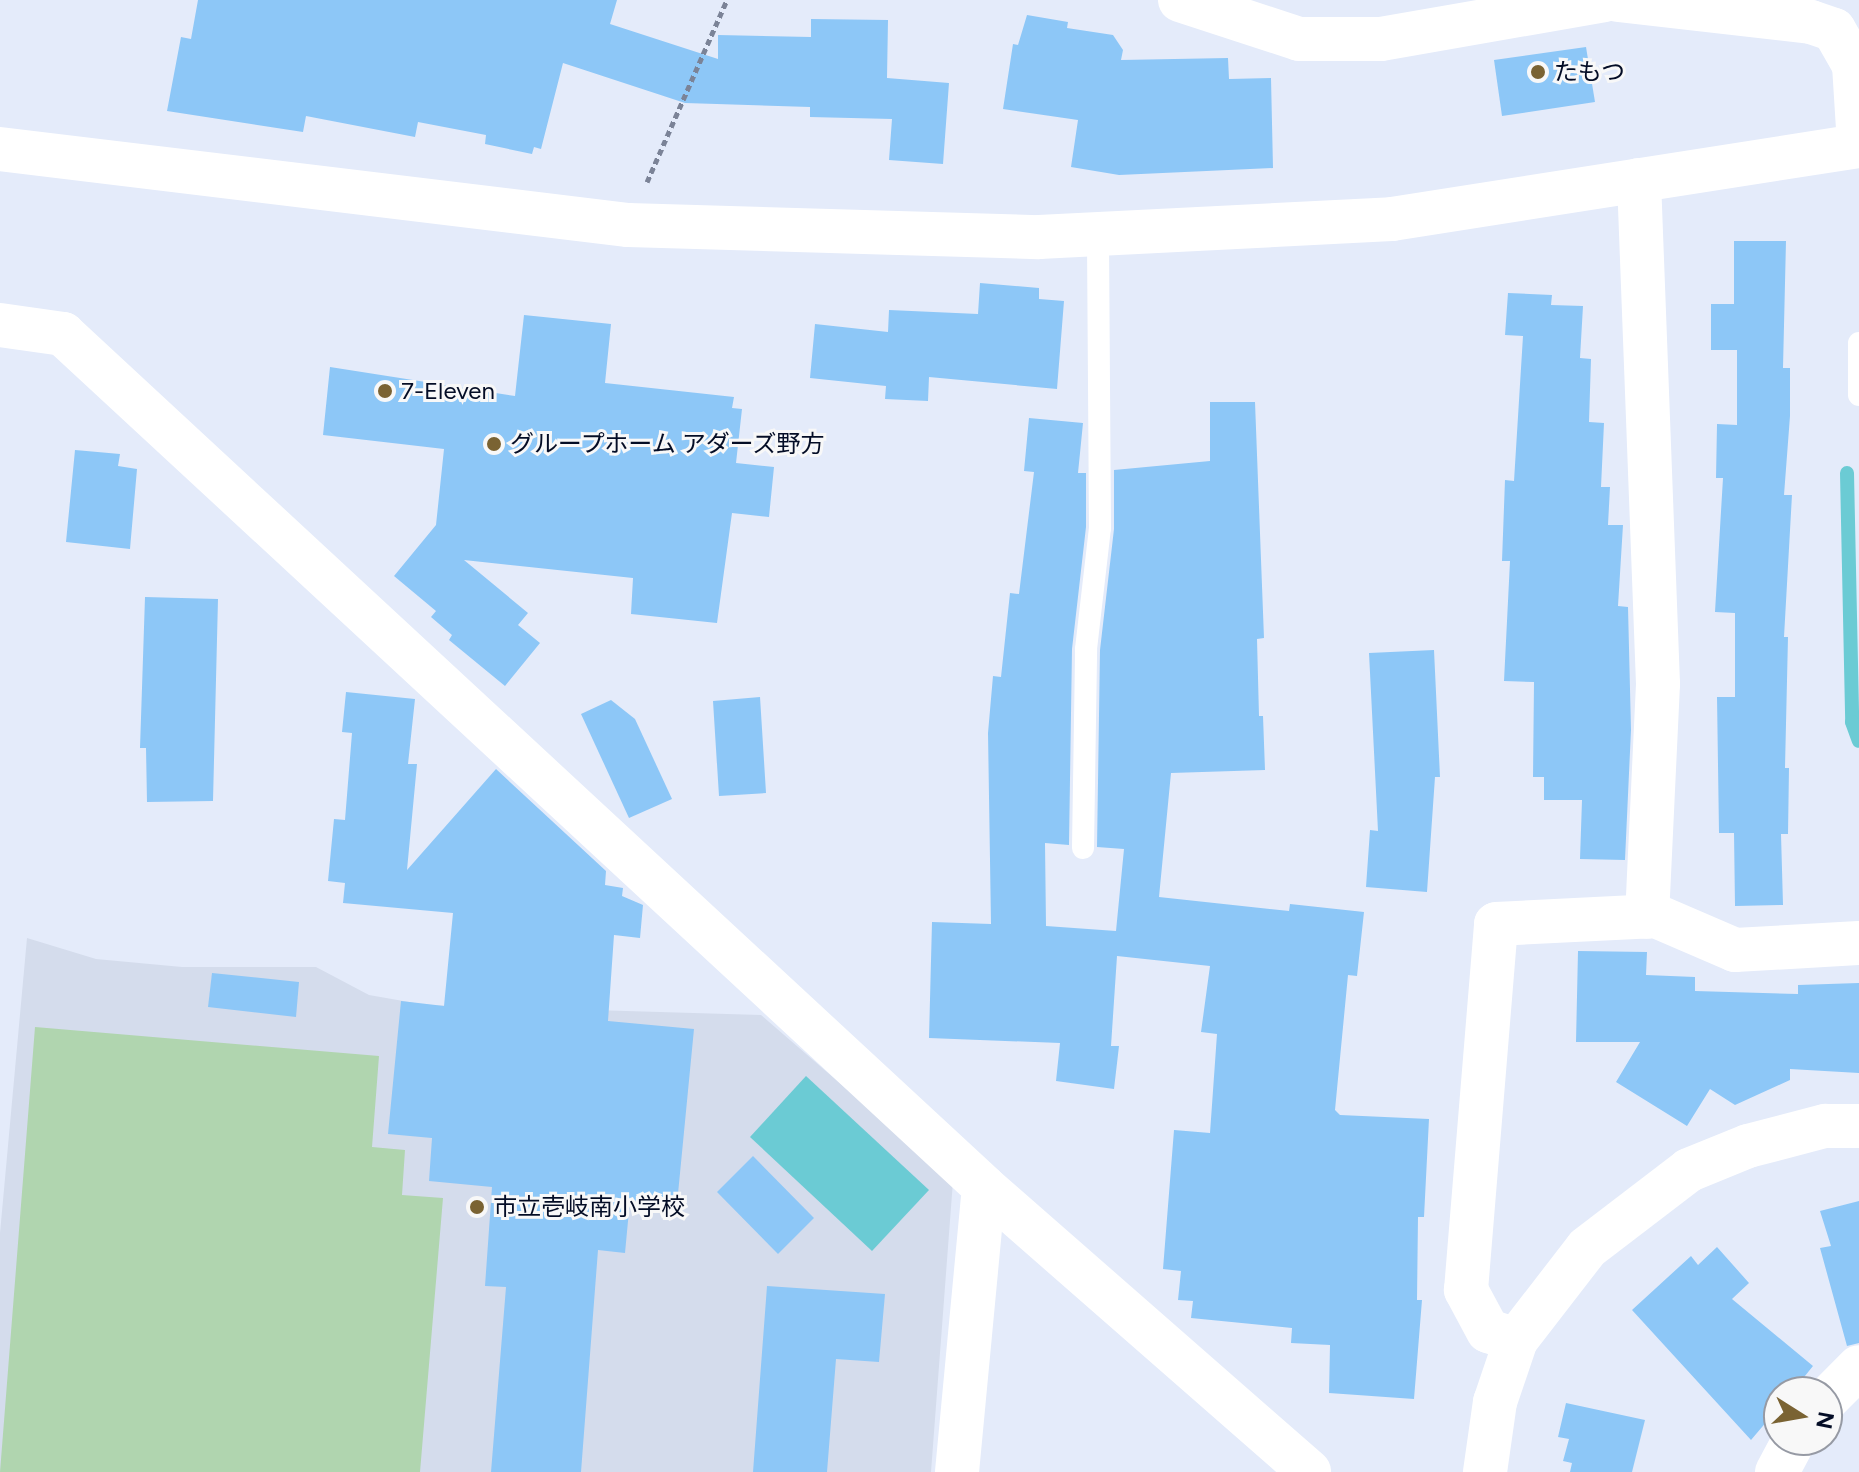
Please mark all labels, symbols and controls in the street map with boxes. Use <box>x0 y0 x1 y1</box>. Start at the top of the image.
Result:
place label: たもつ <box>1554 58 1626 86</box>
marker: たもつ <box>1529 63 1547 81</box>
place label: 7-Eleven <box>401 377 495 405</box>
marker: 7-Eleven <box>376 382 394 400</box>
place label: グループホーム アダーズ野方 <box>510 430 828 458</box>
marker: グループホーム アダーズ野方 <box>485 435 503 453</box>
place label: 市立壱岐南小学校 <box>493 1193 685 1221</box>
marker: 市立壱岐南小学校 <box>468 1198 486 1216</box>
north arrow <box>1763 1376 1843 1456</box>
text: N <box>1810 1409 1840 1431</box>

